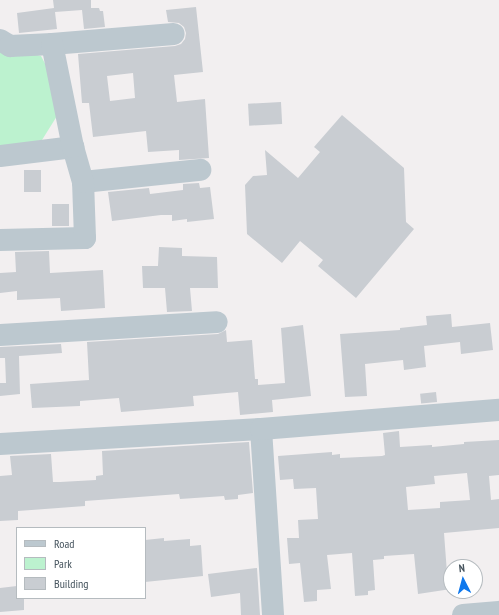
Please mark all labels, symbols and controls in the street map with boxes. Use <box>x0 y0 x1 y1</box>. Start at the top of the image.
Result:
legend <box>16 527 146 599</box>
text: Road <box>54 536 74 551</box>
text: Park <box>54 556 72 571</box>
north arrow <box>443 559 483 599</box>
text: N <box>458 561 466 575</box>
text: Building <box>54 576 89 591</box>

